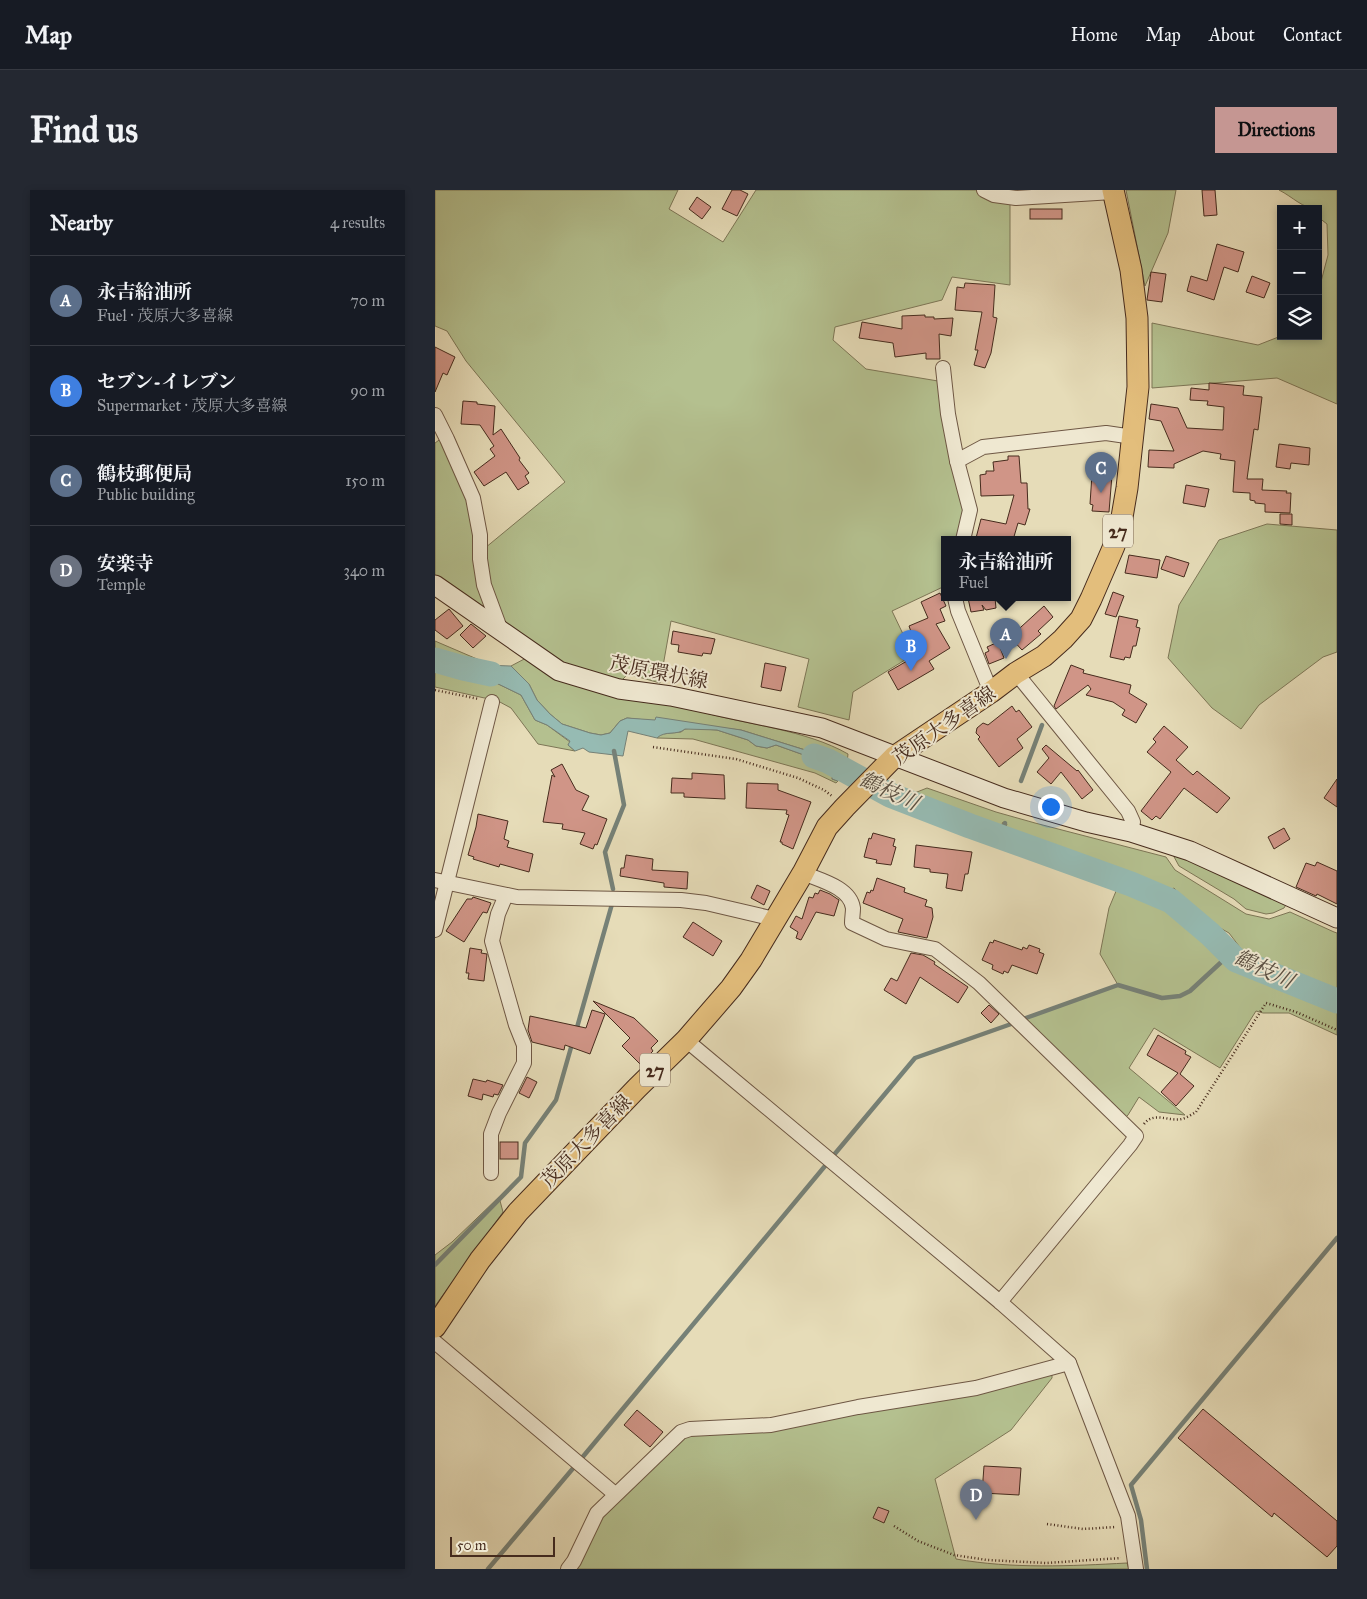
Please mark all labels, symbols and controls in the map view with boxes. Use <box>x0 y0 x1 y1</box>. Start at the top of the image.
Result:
text: Map <box>25 20 72 50</box>
text: Home <box>1071 24 1118 46</box>
text: Map <box>1146 24 1181 46</box>
text: About <box>1209 24 1255 46</box>
text: Contact <box>1283 24 1342 46</box>
button: Directions <box>1215 107 1337 153</box>
text: Find us <box>30 109 138 152</box>
map controls <box>1277 205 1322 340</box>
button: + <box>1277 205 1322 250</box>
text: Nearby <box>50 210 113 236</box>
text: 4 results <box>330 213 385 232</box>
button: − <box>1277 250 1322 295</box>
text: 永吉給油所 <box>97 280 192 303</box>
text: A <box>61 291 71 310</box>
text: 70 m <box>350 291 385 310</box>
button: layers <box>1277 295 1322 340</box>
text: Fuel · 茂原大多喜線 <box>97 306 233 325</box>
text: セブン-イレブン <box>97 370 236 393</box>
text: B <box>61 381 71 400</box>
text: 90 m <box>350 381 385 400</box>
text: Supermarket · 茂原大多喜線 <box>97 396 288 415</box>
pin: C <box>1085 452 1117 493</box>
text: 鶴枝郵便局 <box>97 462 192 485</box>
text: C <box>61 471 71 490</box>
text: 150 m <box>345 471 385 490</box>
text: Public building <box>97 485 195 504</box>
road number: 27 <box>1103 514 1133 548</box>
popup <box>941 536 1071 601</box>
text: 永吉給油所 <box>958 550 1054 573</box>
text: 安楽寺 <box>97 552 154 575</box>
text: D <box>60 561 72 580</box>
text: 340 m <box>343 561 385 580</box>
text: Fuel <box>958 573 988 592</box>
text: Temple <box>97 575 146 594</box>
pin: A <box>990 618 1022 659</box>
pin: B <box>895 630 927 671</box>
street label: 茂原環状線 <box>608 651 710 693</box>
street label: 茂原大多喜線 <box>888 681 1000 769</box>
water label: 鶴枝川 <box>855 766 925 817</box>
your location <box>1038 794 1064 820</box>
water label: 鶴枝川 <box>1230 944 1300 995</box>
road number: 27 <box>640 1054 670 1086</box>
street label: 茂原大多喜線 <box>536 1090 636 1192</box>
pin: D <box>960 1479 992 1520</box>
scale bar <box>450 1534 555 1557</box>
text: 50 m <box>457 1537 486 1554</box>

